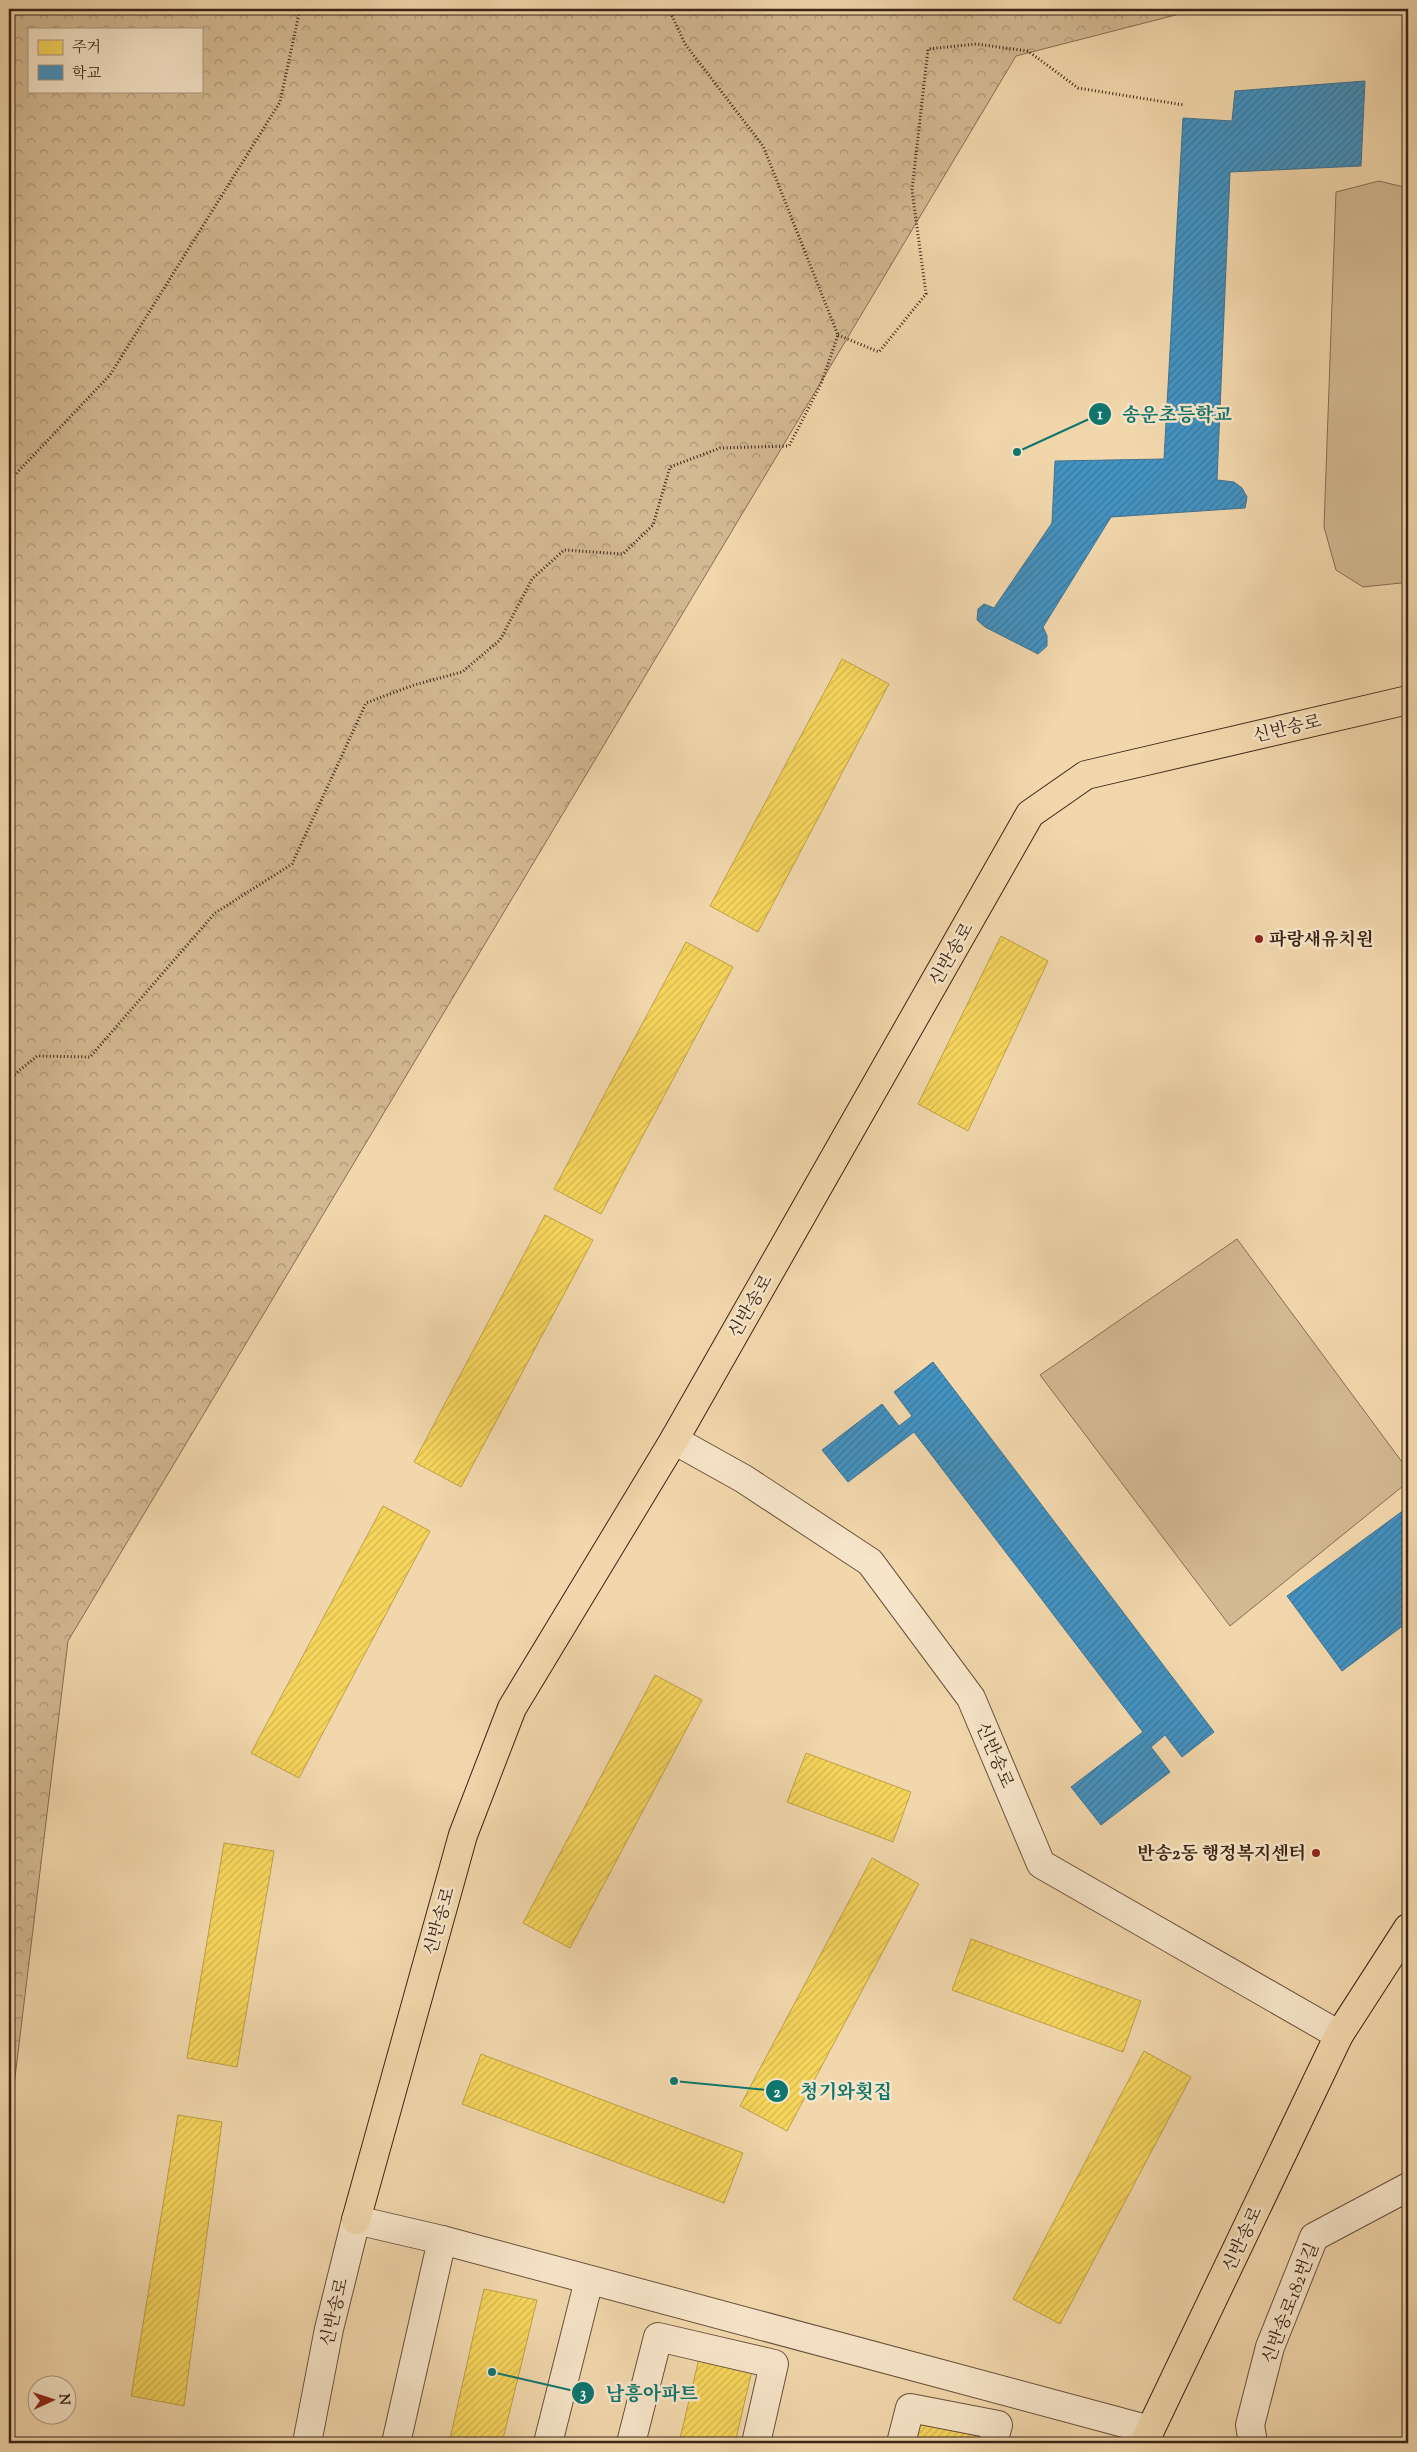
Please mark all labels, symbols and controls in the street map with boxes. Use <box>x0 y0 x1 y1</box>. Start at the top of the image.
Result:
legend <box>28 28 202 92</box>
text: 주거 <box>72 38 101 59</box>
text: 학교 <box>72 64 101 85</box>
callout: 송운초등학교 <box>1087 397 1242 431</box>
text: 송운초등학교 <box>1122 403 1232 430</box>
text: 1 <box>1097 405 1103 426</box>
street label: 신반송로 <box>1251 709 1324 750</box>
street label: 신반송로 <box>924 918 981 992</box>
place label: 파랑새유치원 <box>1269 928 1373 954</box>
marker: 파랑새유치원 <box>1253 933 1265 945</box>
street label: 신반송로 <box>723 1270 780 1344</box>
street label: 신반송로 <box>968 1719 1019 1793</box>
place label: 반송2동 행정복지센터 <box>1137 1842 1306 1868</box>
marker: 반송2동 행정복지센터 <box>1310 1847 1322 1859</box>
street label: 신반송로 <box>419 1885 463 1959</box>
callout: 청기와횟집 <box>765 2074 902 2108</box>
text: 청기와횟집 <box>800 2080 892 2107</box>
text: 2 <box>773 2083 781 2104</box>
street label: 신반송로 <box>1217 2203 1270 2277</box>
street label: 신반송로182번길 <box>1257 2239 1327 2368</box>
street label: 신반송로 <box>315 2276 356 2349</box>
north arrow <box>28 2374 78 2424</box>
callout: 남흥아파트 <box>571 2376 708 2410</box>
text: 남흥아파트 <box>606 2382 699 2409</box>
text: 3 <box>580 2384 586 2405</box>
text: N <box>53 2393 73 2406</box>

